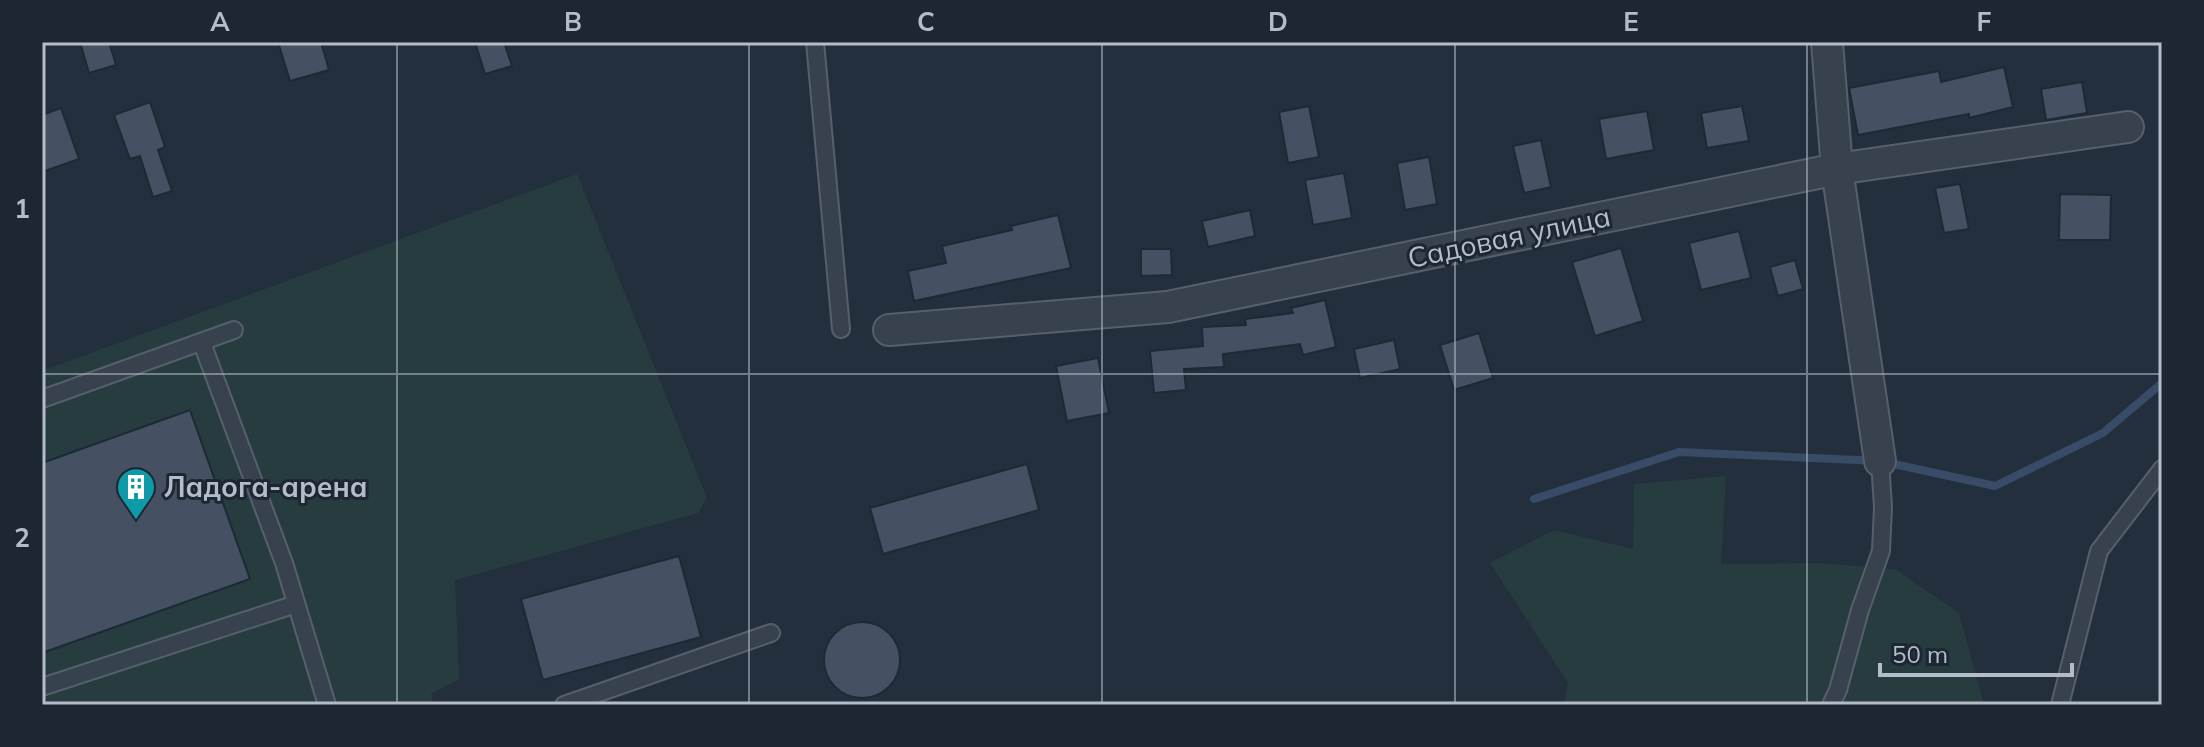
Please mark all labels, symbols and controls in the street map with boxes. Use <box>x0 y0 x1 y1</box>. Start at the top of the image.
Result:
text: A <box>210 5 230 38</box>
text: B <box>564 5 582 38</box>
text: C <box>917 5 935 38</box>
text: D <box>1268 5 1288 38</box>
text: E <box>1623 5 1639 38</box>
text: F <box>1977 5 1992 38</box>
text: 1 <box>14 192 30 225</box>
street label: Садовая улица <box>1404 198 1613 275</box>
building icon: Ладога-арена <box>115 466 157 521</box>
place label: Ладога-арена <box>164 469 367 504</box>
text: 2 <box>14 521 30 554</box>
scale bar <box>1880 627 2072 677</box>
text: 50 m <box>1892 639 1948 669</box>

